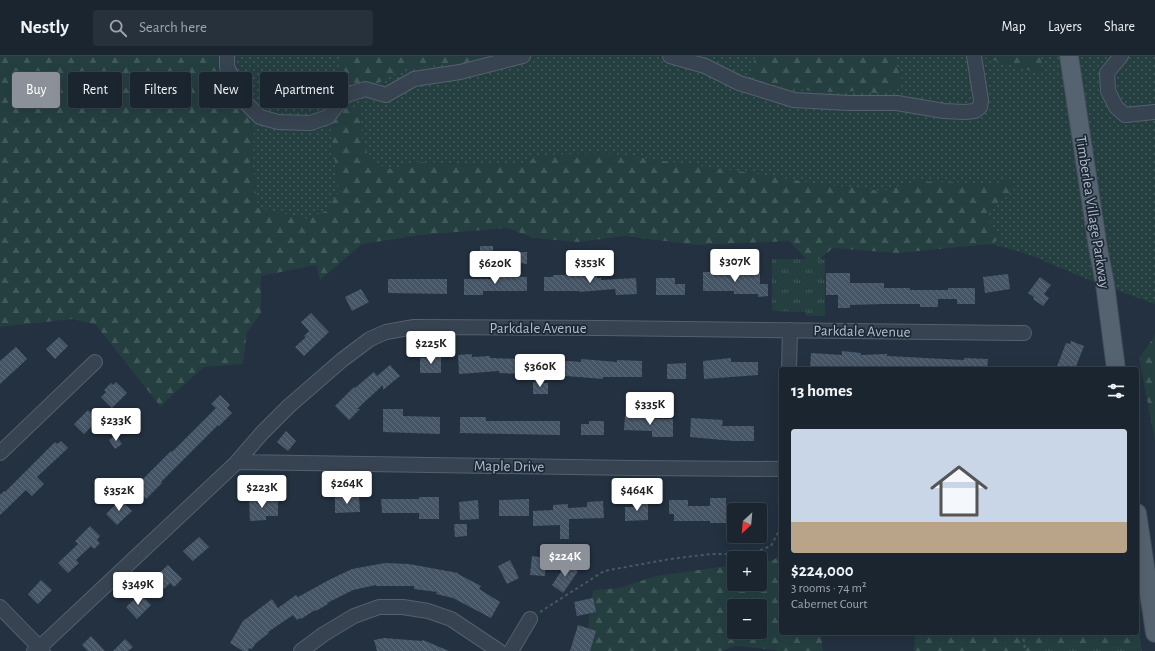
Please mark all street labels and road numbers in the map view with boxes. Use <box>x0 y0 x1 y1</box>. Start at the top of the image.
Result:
street label: Timberlea Village Parkway <box>1073 135 1112 290</box>
street label: Parkdale Avenue <box>489 321 587 336</box>
street label: Parkdale Avenue <box>813 323 911 340</box>
street label: Maple Drive <box>474 458 544 475</box>

